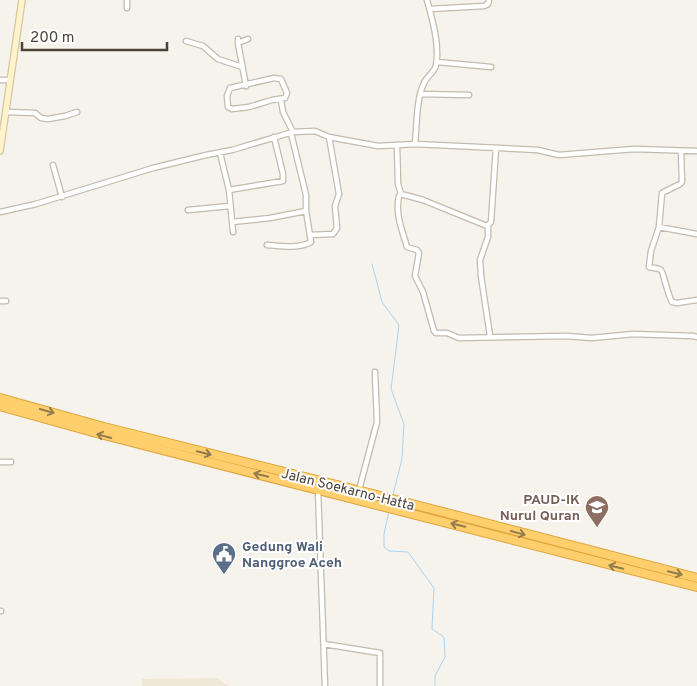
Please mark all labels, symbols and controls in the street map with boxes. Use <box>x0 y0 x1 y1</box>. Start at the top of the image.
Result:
scale bar <box>22 20 168 52</box>
text: 200 m <box>30 29 75 48</box>
one-way arrow <box>39 406 55 416</box>
one-way arrow <box>96 430 112 440</box>
one-way arrow <box>195 449 211 458</box>
street label: Jalan Soekarno-Hatta <box>279 466 416 515</box>
one-way arrow <box>254 470 270 480</box>
place label: PAUD-IK Nurul Quran <box>500 492 580 525</box>
school or university icon: PAUD-IK Nurul Quran <box>584 494 610 528</box>
one-way arrow <box>451 520 467 530</box>
one-way arrow <box>510 528 526 538</box>
place label: Gedung Wali Nanggroe Aceh <box>242 539 342 572</box>
public building icon: Gedung Wali Nanggroe Aceh <box>211 541 237 575</box>
one-way arrow <box>608 562 624 571</box>
one-way arrow <box>667 569 683 578</box>

